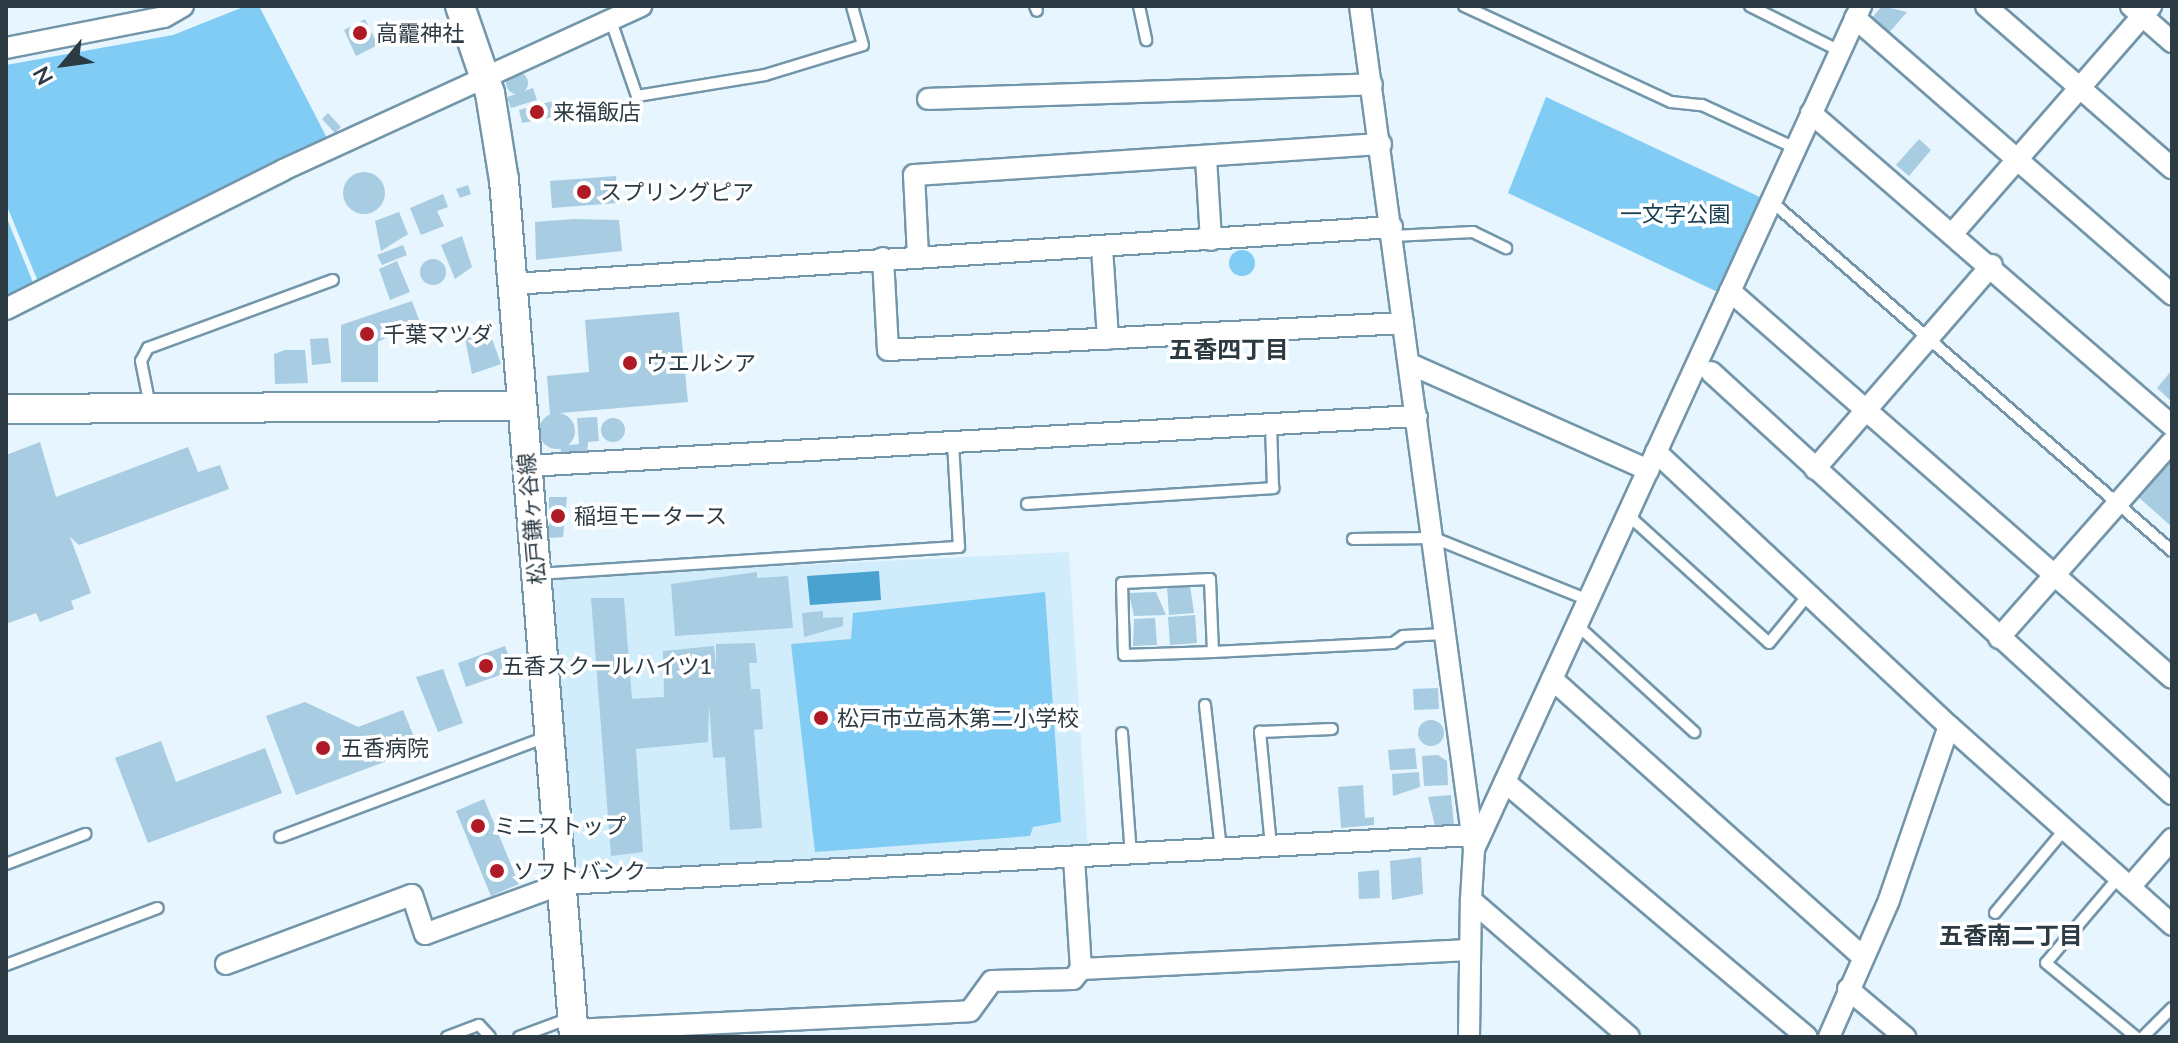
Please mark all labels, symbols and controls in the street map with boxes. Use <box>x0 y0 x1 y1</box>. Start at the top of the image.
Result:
place label: 高靇神社 <box>376 20 464 46</box>
north arrow <box>24 24 104 104</box>
marker: 高靇神社 <box>351 24 369 42</box>
text: N <box>27 62 58 90</box>
place label: 来福飯店 <box>553 99 641 125</box>
marker: 来福飯店 <box>528 103 546 121</box>
place label: スプリングピア <box>600 179 754 205</box>
marker: スプリングピア <box>575 183 593 201</box>
park label: 一文字公園 <box>1620 201 1730 227</box>
place label: 千葉マツダ <box>383 321 493 347</box>
marker: 千葉マツダ <box>358 325 376 343</box>
district label: 五香四丁目 <box>1169 335 1289 363</box>
place label: ウエルシア <box>646 350 756 376</box>
marker: ウエルシア <box>621 354 639 372</box>
street label: 松戸鎌ヶ谷線 <box>512 452 550 586</box>
place label: 稲垣モータース <box>574 503 728 529</box>
marker: 稲垣モータース <box>549 507 567 525</box>
place label: 五香スクールハイツ1 <box>502 653 713 679</box>
marker: 五香スクールハイツ1 <box>477 657 495 675</box>
place label: 松戸市立高木第二小学校 <box>837 705 1079 731</box>
marker: 松戸市立高木第二小学校 <box>812 709 830 727</box>
place label: 五香病院 <box>341 735 429 761</box>
marker: 五香病院 <box>312 737 334 759</box>
place label: ミニストップ <box>494 813 626 839</box>
marker: ミニストップ <box>469 817 487 835</box>
place label: ソフトバンク <box>513 858 645 884</box>
marker: ソフトバンク <box>488 862 506 880</box>
district label: 五香南二丁目 <box>1939 921 2083 949</box>

